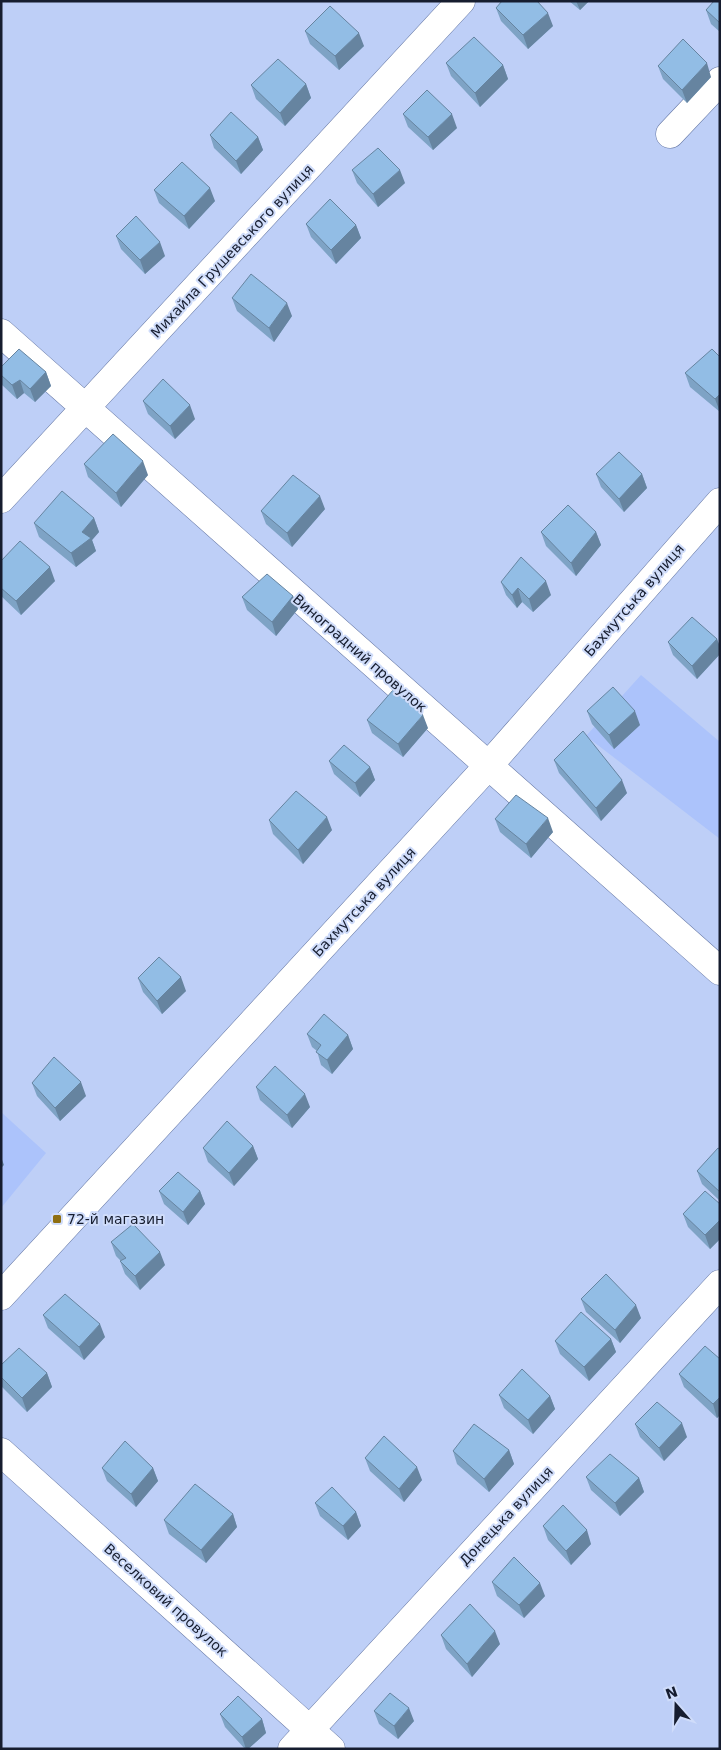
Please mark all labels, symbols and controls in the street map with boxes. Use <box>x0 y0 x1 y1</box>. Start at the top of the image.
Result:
street label: Михайла Грушевського вулиця <box>148 161 316 341</box>
street label: Бахмутська вулиця <box>581 541 687 659</box>
street label: Виноградний провулок <box>290 591 430 715</box>
street label: Бахмутська вулиця <box>309 844 419 960</box>
place label: 72-й магазин <box>67 1211 164 1227</box>
marker: 72-й магазин <box>51 1213 63 1225</box>
street label: Донецька вулиця <box>456 1463 556 1569</box>
street label: Веселковий провулок <box>101 1540 231 1660</box>
north arrow <box>651 1680 701 1730</box>
text: N <box>663 1683 680 1702</box>

